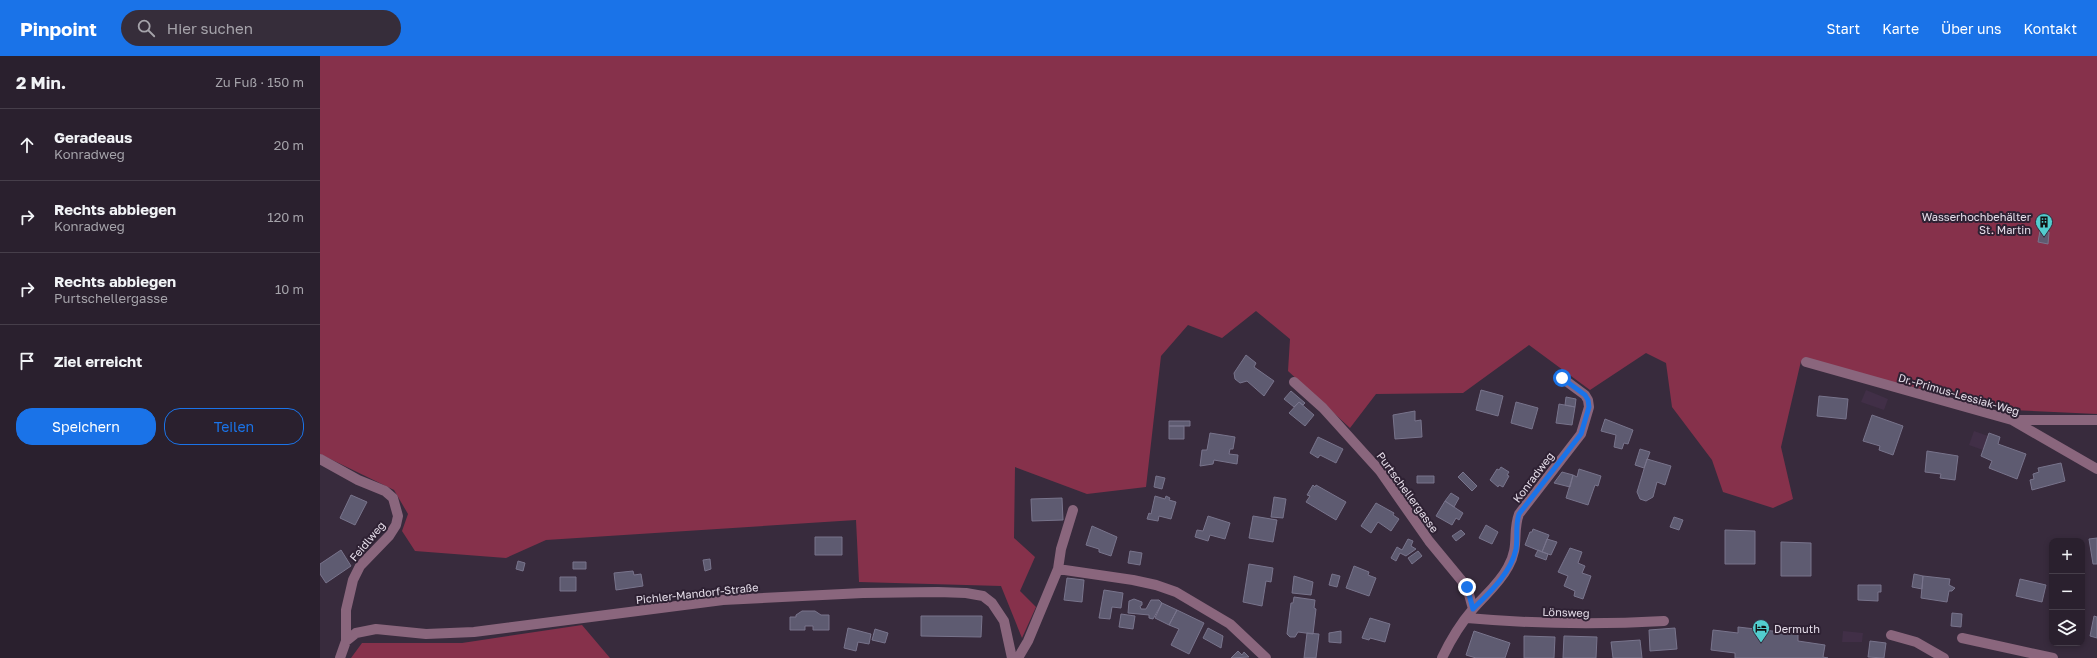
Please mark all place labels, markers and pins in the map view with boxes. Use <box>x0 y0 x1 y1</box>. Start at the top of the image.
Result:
place label: Wasserhochbehälter St. Martin <box>1922 210 2032 236</box>
building icon: Wasserhochbehälter St. Martin <box>2034 212 2054 237</box>
hotel icon: Dermuth <box>1751 618 1771 643</box>
place label: Dermuth <box>1774 622 1820 635</box>

